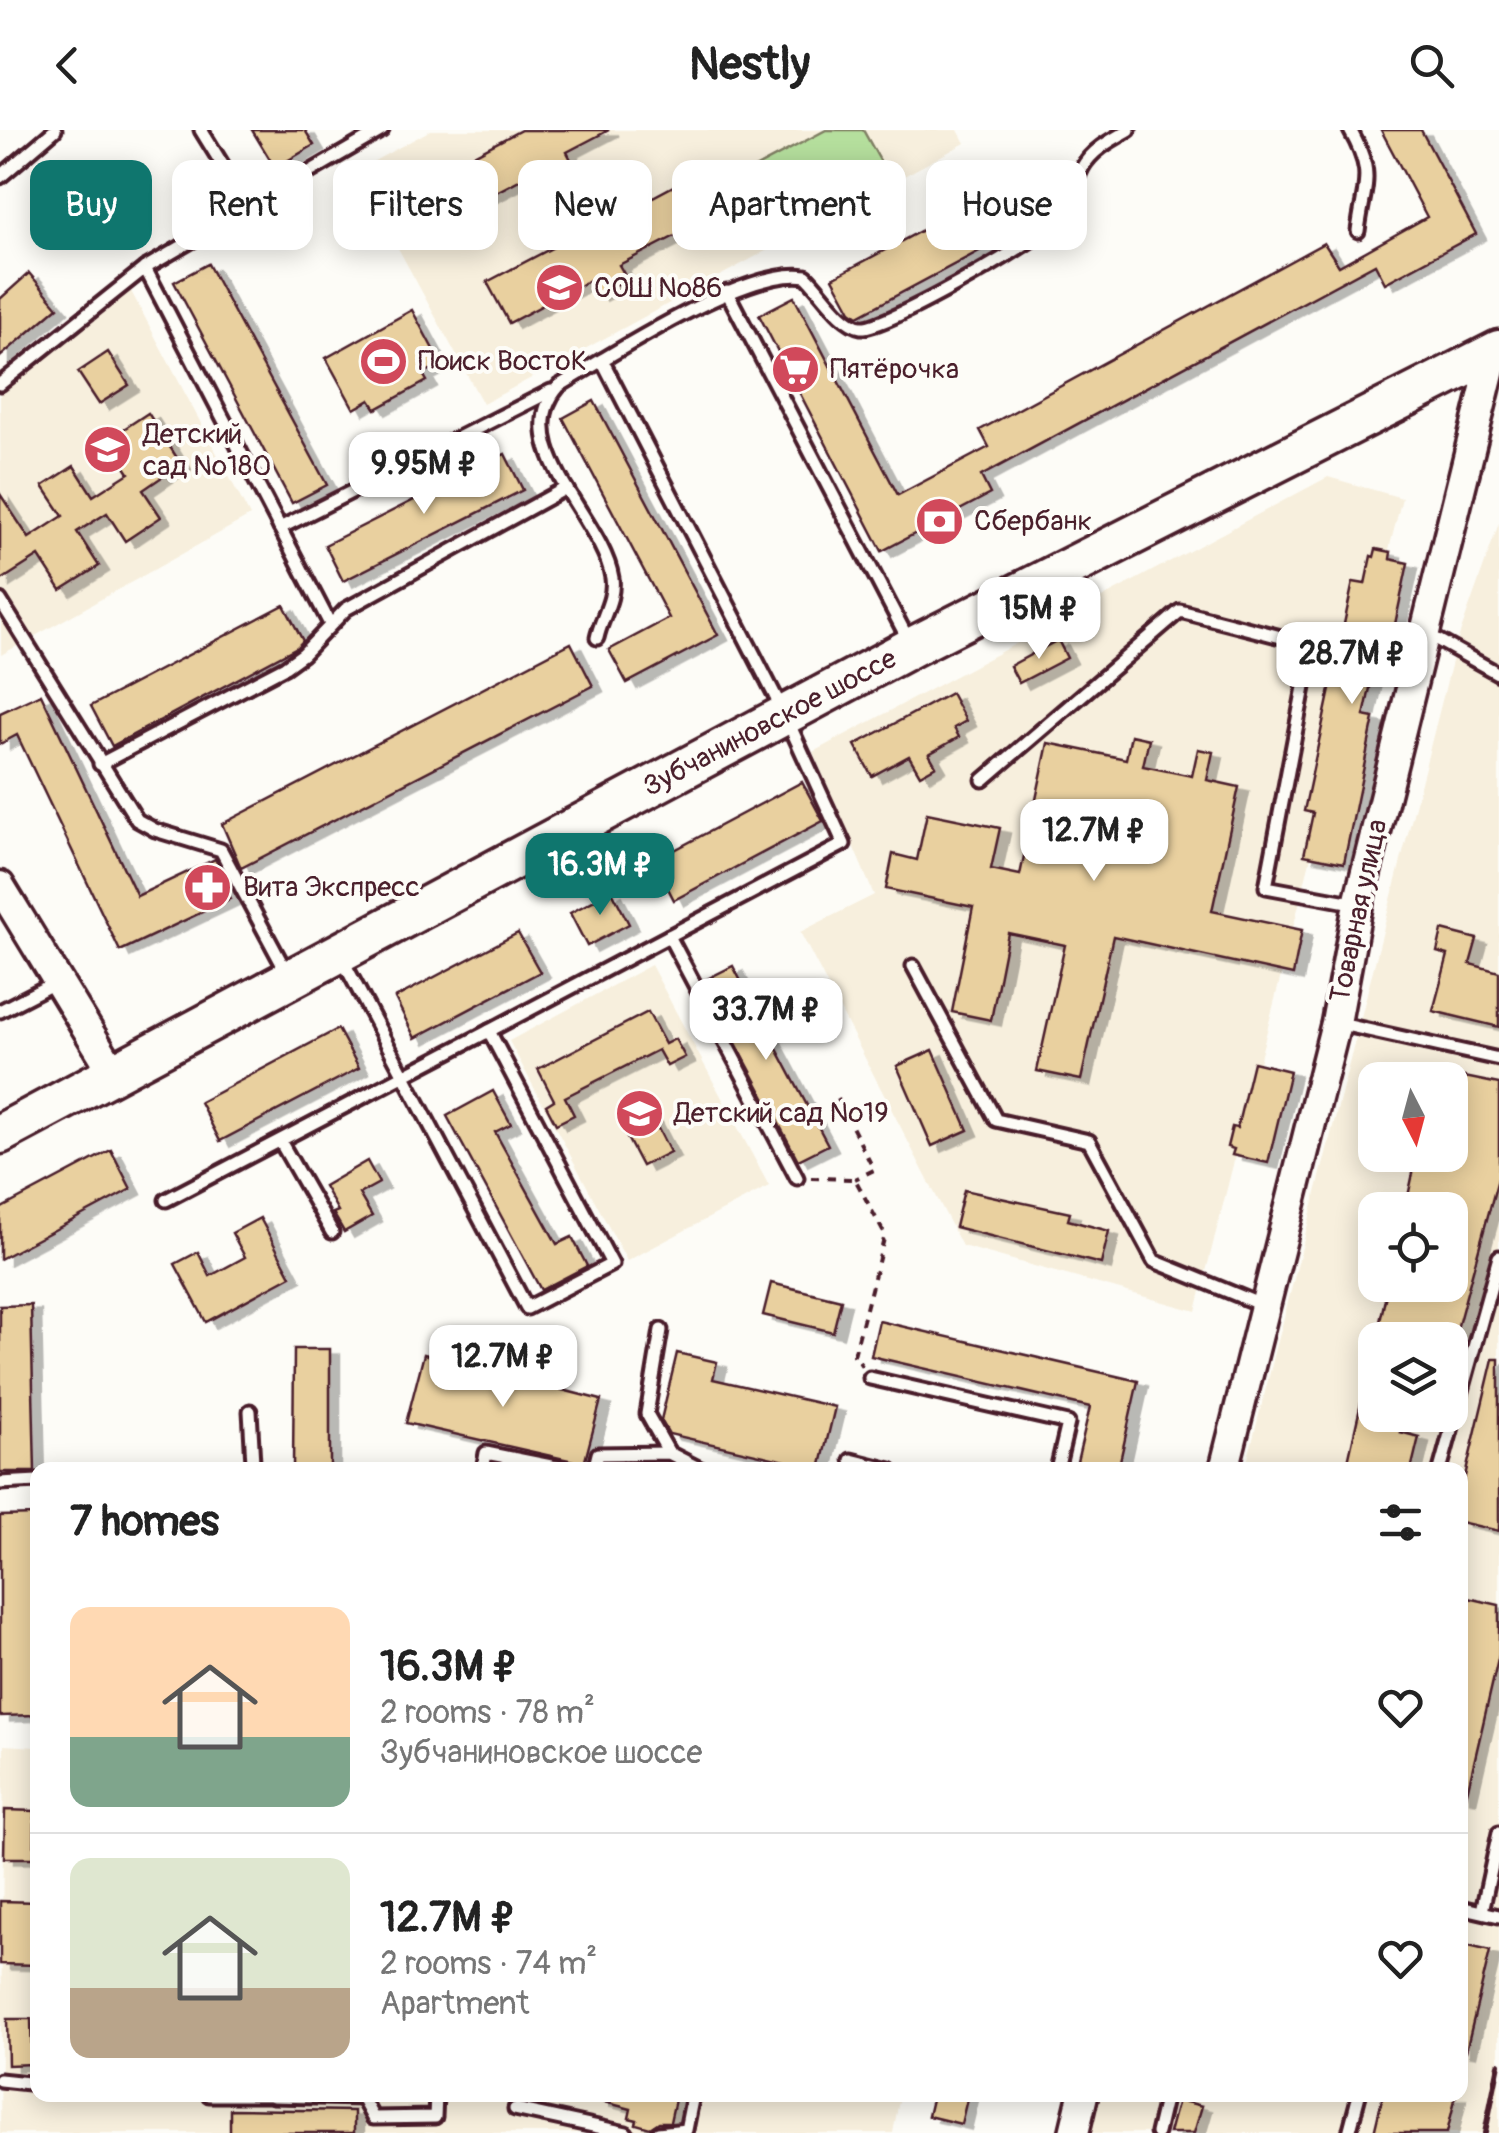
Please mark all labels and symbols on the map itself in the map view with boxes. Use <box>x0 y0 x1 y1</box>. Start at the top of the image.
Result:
school or university icon: СОШ №86 <box>533 262 585 314</box>
place label: СОШ №86 <box>594 271 722 306</box>
sports icon: Поиск ВостоК <box>357 335 409 387</box>
supermarket icon: Пятёрочка <box>769 343 821 395</box>
place label: Поиск ВостоК <box>418 344 587 379</box>
place label: Пятёрочка <box>830 352 959 387</box>
place label: Детский сад №180 <box>142 417 271 484</box>
school or university icon: Детский сад №180 <box>82 424 134 476</box>
pin: 9.95M ₽ <box>332 432 516 517</box>
bank icon: Сбербанк <box>913 495 965 547</box>
place label: Сбербанк <box>974 504 1092 539</box>
pin: 15M ₽ <box>969 577 1109 662</box>
pin: 28.7M ₽ <box>1260 622 1444 707</box>
street label: Зубчаниновское шоссе <box>637 641 903 805</box>
pin: 12.7M ₽ <box>1002 799 1186 884</box>
street label: Товарная улица <box>1322 816 1396 1006</box>
pin: 16.3M ₽ <box>508 833 692 918</box>
pharmacy icon: Вита Экспресс <box>182 861 234 913</box>
place label: Вита Экспресс <box>243 870 420 905</box>
pin: 33.7M ₽ <box>674 978 858 1063</box>
north arrow <box>1358 1062 1468 1172</box>
school or university icon: Детский сад №19 <box>613 1087 665 1139</box>
place label: Детский сад №19 <box>673 1096 889 1131</box>
pin: 12.7M ₽ <box>411 1325 595 1410</box>

